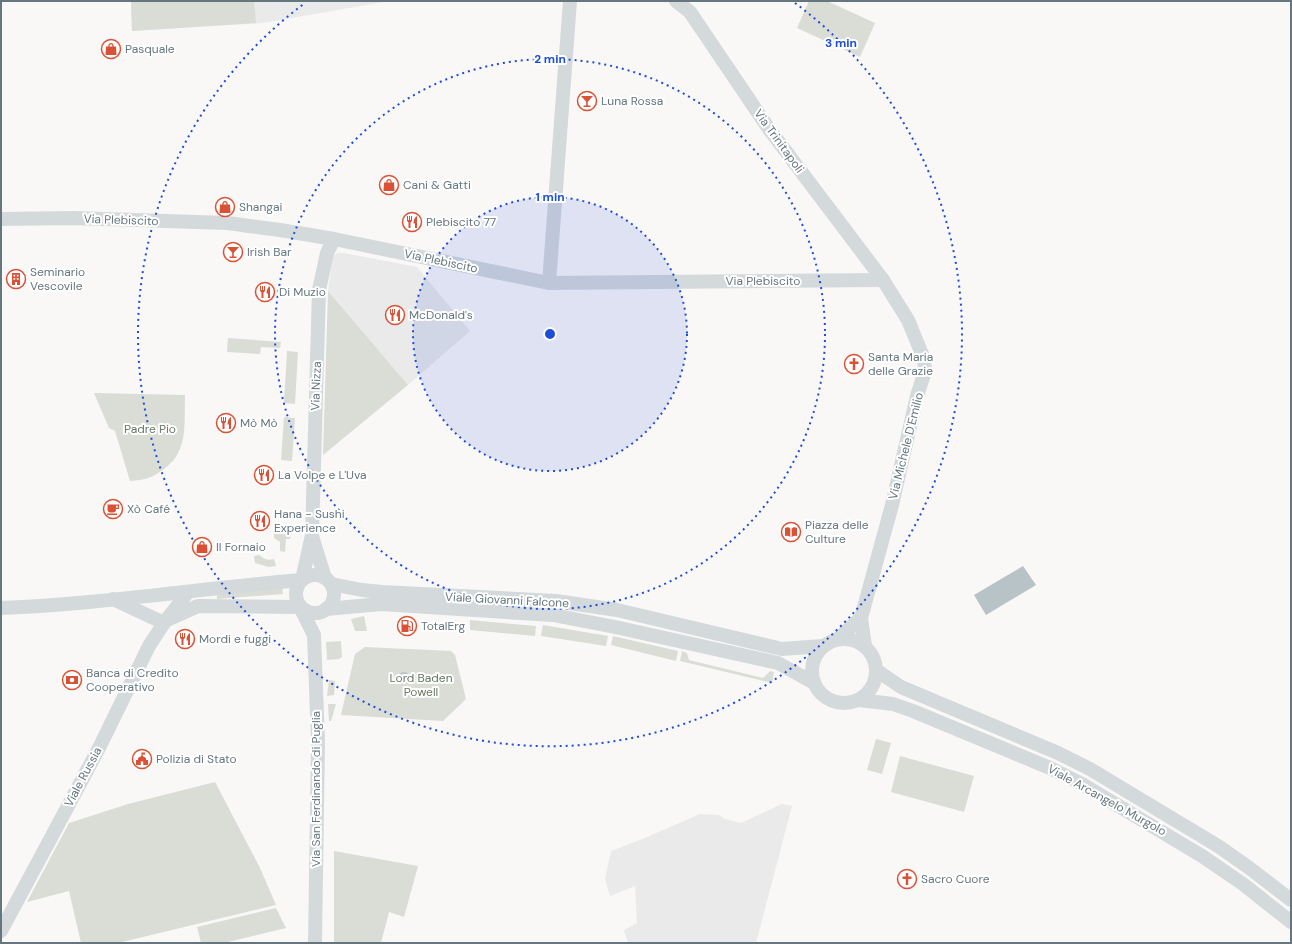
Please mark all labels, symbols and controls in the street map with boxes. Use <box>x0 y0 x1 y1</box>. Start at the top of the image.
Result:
text: 3 min <box>825 35 857 51</box>
shop icon: Pasquale <box>100 38 122 60</box>
place label: Pasquale <box>125 41 175 57</box>
text: 2 min <box>534 51 566 67</box>
bar icon: Luna Rossa <box>576 90 598 112</box>
place label: Luna Rossa <box>601 93 663 109</box>
street label: Via Trinitapoli <box>750 106 808 176</box>
shop icon: Cani & Gatti <box>378 174 400 196</box>
place label: Cani & Gatti <box>403 177 471 193</box>
text: 1 min <box>535 189 565 205</box>
shop icon: Shangai <box>214 196 236 218</box>
place label: Shangai <box>239 199 283 215</box>
street label: Via Plebiscito <box>83 211 159 229</box>
restaurant icon: Plebiscito 77 <box>401 211 423 233</box>
place label: Plebiscito 77 <box>426 214 496 230</box>
bar icon: Irish Bar <box>222 241 244 263</box>
place label: Irish Bar <box>247 244 292 260</box>
street label: Via Plebiscito <box>403 245 479 277</box>
place label: Seminario Vescovile <box>30 264 85 294</box>
building icon: Seminario Vescovile <box>5 268 27 290</box>
street label: Via Plebiscito <box>726 273 800 289</box>
restaurant icon: Di Muzio <box>254 281 276 303</box>
place label: Di Muzio <box>279 284 326 300</box>
restaurant icon: McDonald's <box>384 304 406 326</box>
place label: McDonald's <box>409 307 473 323</box>
centre of rings <box>543 327 557 341</box>
place label: Santa Maria delle Grazie <box>868 349 933 379</box>
church icon: Santa Maria delle Grazie <box>843 353 865 375</box>
street label: Via Nizza <box>307 361 325 411</box>
street label: Via Michele D'Emilio <box>885 391 927 501</box>
restaurant icon: Mò Mò <box>215 412 237 434</box>
place label: Mò Mò <box>240 415 278 431</box>
park label: Padre Pio <box>124 421 176 437</box>
restaurant icon: La Volpe e L'Uva <box>253 464 275 486</box>
place label: La Volpe e L'Uva <box>278 467 367 483</box>
cafe icon: Xò Café <box>102 498 124 520</box>
place label: Xò Café <box>127 501 170 517</box>
place label: Hana - Sushi Experience <box>274 506 345 536</box>
restaurant icon: Hana - Sushi Experience <box>249 510 271 532</box>
place label: Piazza delle Culture <box>805 517 869 547</box>
library icon: Piazza delle Culture <box>780 521 802 543</box>
shop icon: Il Fornaio <box>191 536 213 558</box>
place label: Il Fornaio <box>216 539 266 555</box>
street label: Viale Giovanni Falcone <box>445 589 570 611</box>
fuel station icon: TotalErg <box>396 615 418 637</box>
place label: TotalErg <box>421 618 466 634</box>
restaurant icon: Mordi e fuggi <box>174 628 196 650</box>
place label: Mordi e fuggi <box>199 631 271 647</box>
place label: Banca di Credito Cooperativo <box>86 665 179 695</box>
bank icon: Banca di Credito Cooperativo <box>61 669 83 691</box>
park label: Lord Baden Powell <box>389 670 453 700</box>
street label: Via San Ferdinando di Puglia <box>308 711 324 867</box>
street label: Viale Russia <box>61 744 105 810</box>
public building icon: Polizia di Stato <box>131 748 153 770</box>
place label: Polizia di Stato <box>156 751 237 767</box>
street label: Viale Arcangelo Murgolo <box>1045 761 1169 839</box>
church icon: Sacro Cuore <box>896 868 918 890</box>
place label: Sacro Cuore <box>921 871 990 887</box>

